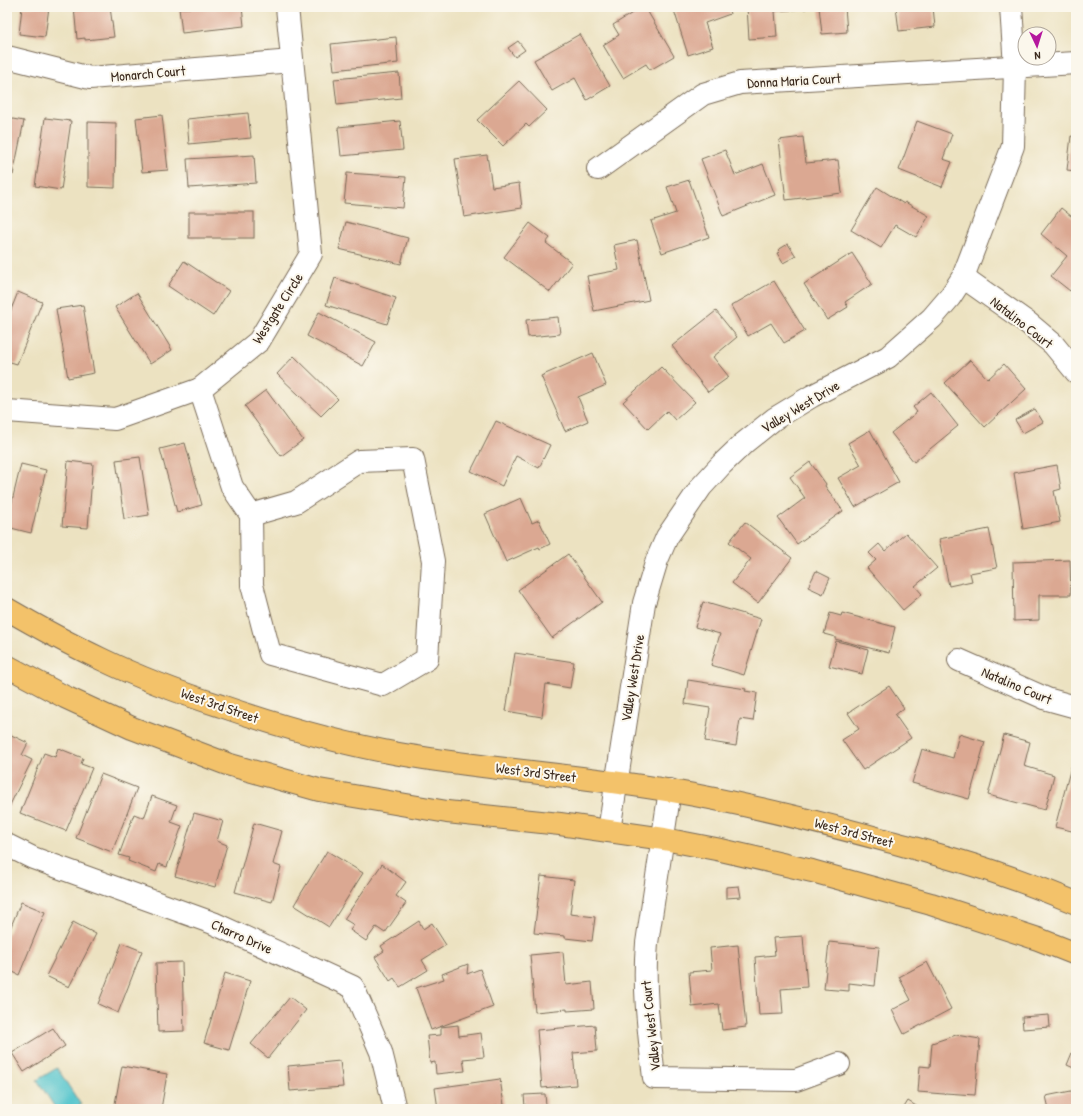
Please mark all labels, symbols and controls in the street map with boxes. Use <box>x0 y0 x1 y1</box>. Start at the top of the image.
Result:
north arrow <box>1017 26 1057 66</box>
text: N <box>1034 49 1041 63</box>
street label: Monarch Court <box>110 60 186 86</box>
street label: Donna Maria Court <box>747 68 842 92</box>
street label: Westgate Circle <box>247 269 308 348</box>
street label: Natalino Court <box>987 292 1057 353</box>
street label: Valley West Drive <box>757 375 844 438</box>
street label: Valley West Drive <box>616 633 649 723</box>
street label: Natalino Court <box>979 662 1055 708</box>
street label: West 3rd Street <box>179 683 261 727</box>
street label: West 3rd Street <box>495 758 577 786</box>
street label: West 3rd Street <box>813 812 896 852</box>
street label: Charro Drive <box>208 914 276 958</box>
street label: Valley West Court <box>636 980 665 1072</box>

